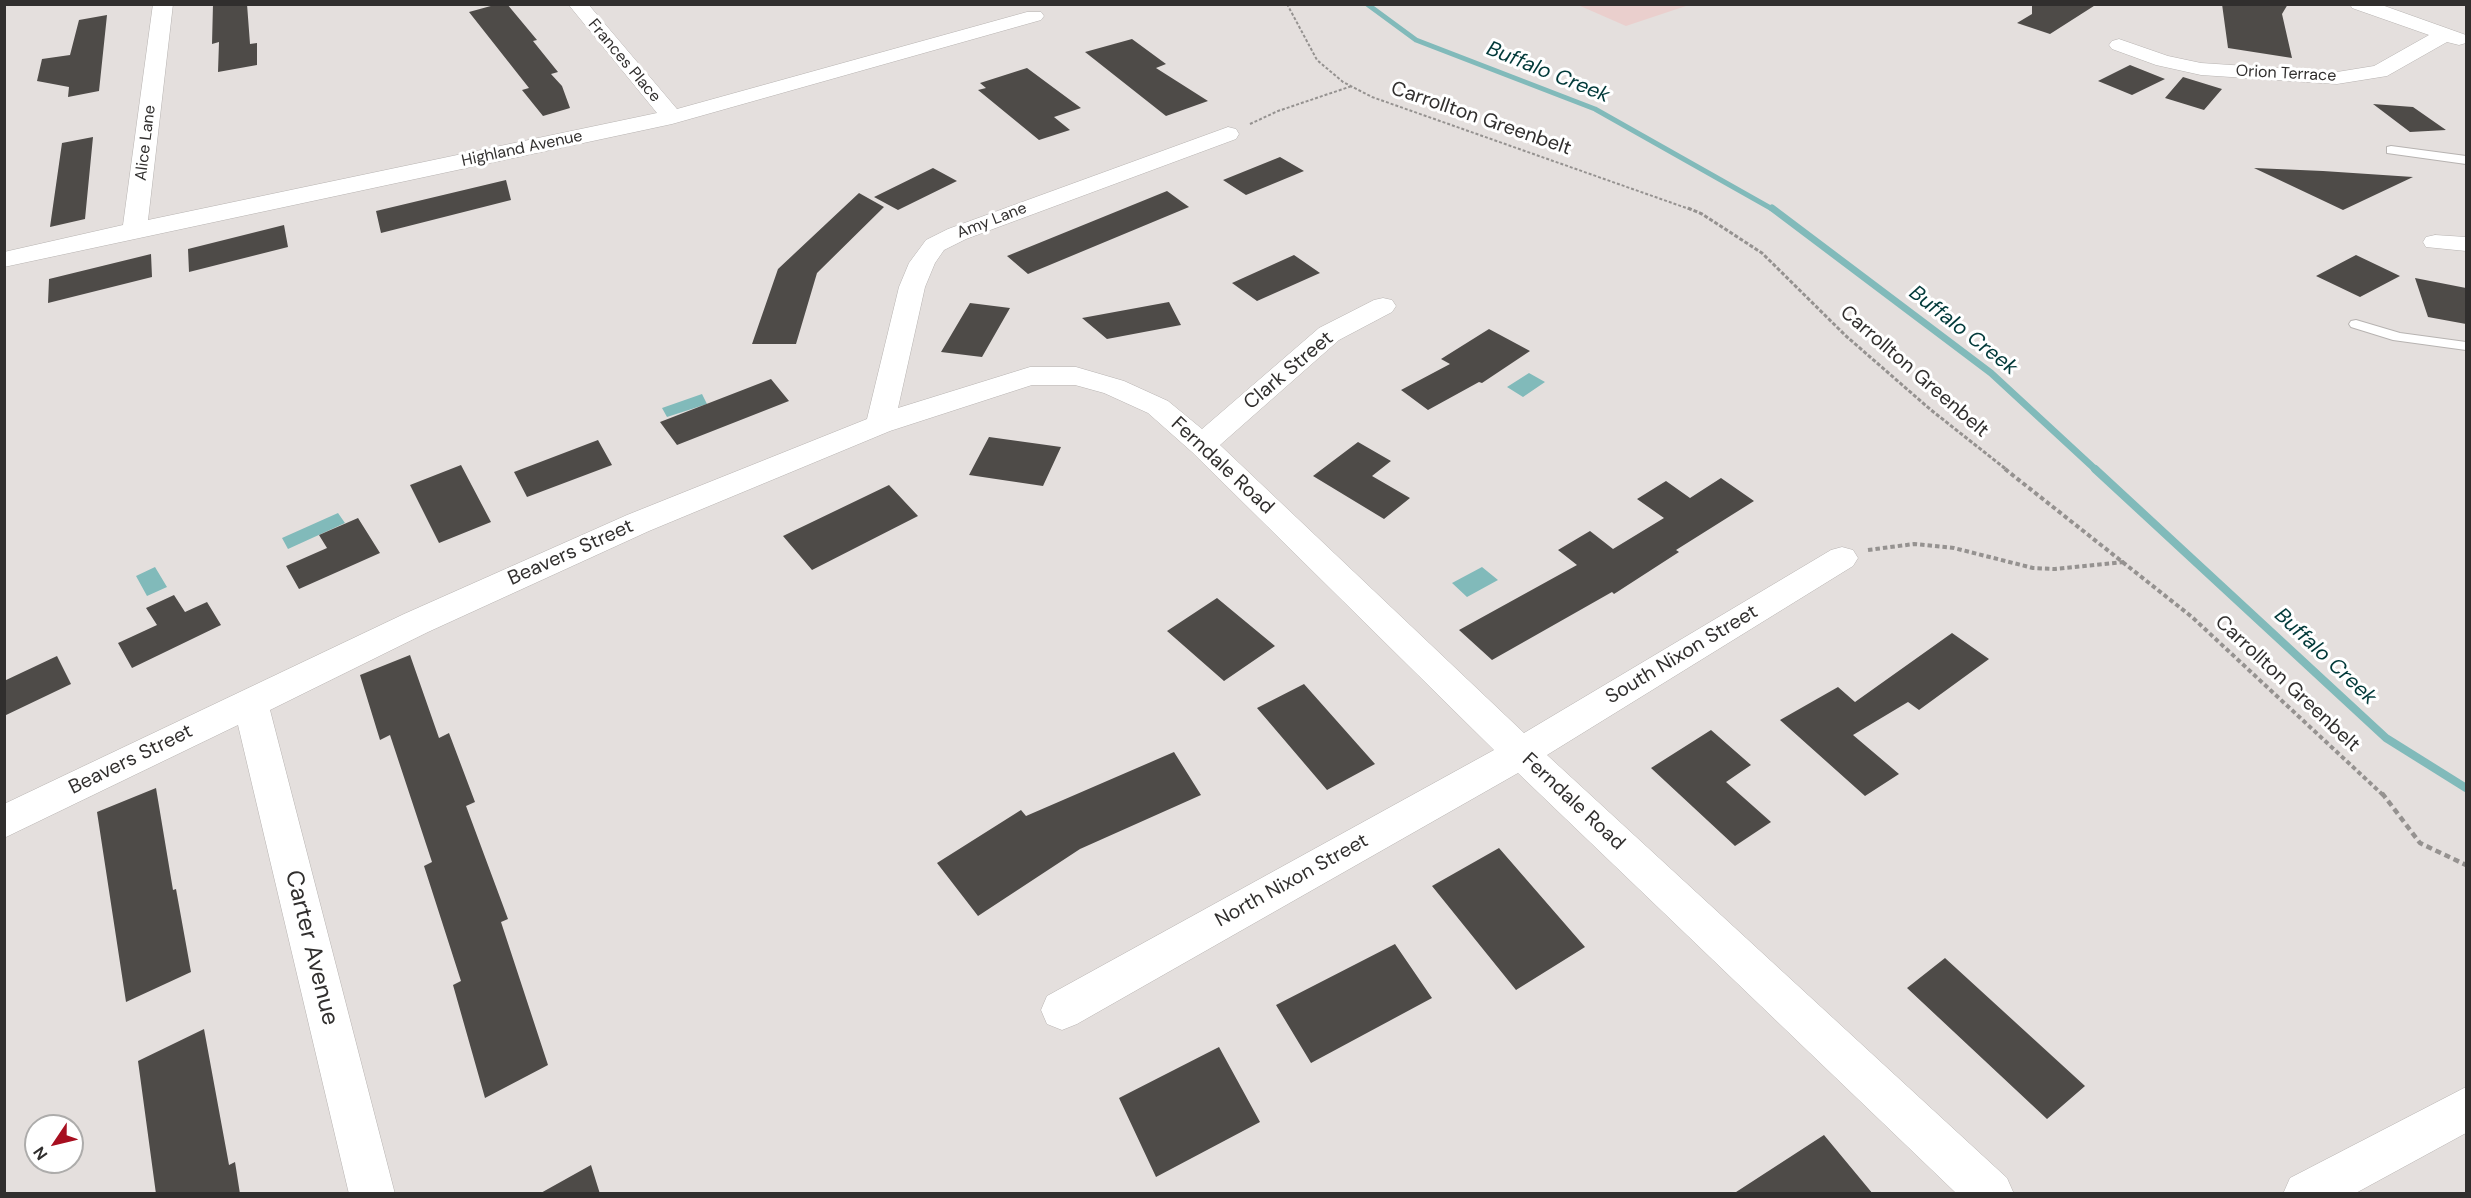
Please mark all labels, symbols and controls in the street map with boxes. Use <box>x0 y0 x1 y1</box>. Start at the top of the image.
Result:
street label: Frances Place <box>584 15 664 107</box>
water label: Buffalo Creek <box>1483 37 1613 109</box>
street label: Orion Terrace <box>2235 62 2337 86</box>
street label: Carrollton Greenbelt <box>1388 77 1574 161</box>
street label: Alice Lane <box>132 104 160 182</box>
street label: Highland Avenue <box>460 127 584 171</box>
street label: Amy Lane <box>954 199 1030 243</box>
water label: Buffalo Creek <box>1904 281 2022 381</box>
street label: Carrollton Greenbelt <box>1835 301 1993 443</box>
street label: Clark Street <box>1239 327 1339 415</box>
street label: Ferndale Road <box>1166 412 1278 520</box>
street label: Beavers Street <box>505 515 637 591</box>
street label: South Nixon Street <box>1602 600 1762 710</box>
water label: Buffalo Creek <box>2269 603 2381 711</box>
street label: Carrollton Greenbelt <box>2210 611 2364 757</box>
street label: Beavers Street <box>65 720 197 800</box>
street label: Ferndale Road <box>1517 748 1629 856</box>
street label: North Nixon Street <box>1211 829 1373 933</box>
street label: Carter Avenue <box>278 868 344 1028</box>
north arrow <box>24 1114 84 1174</box>
text: N <box>29 1143 52 1164</box>

